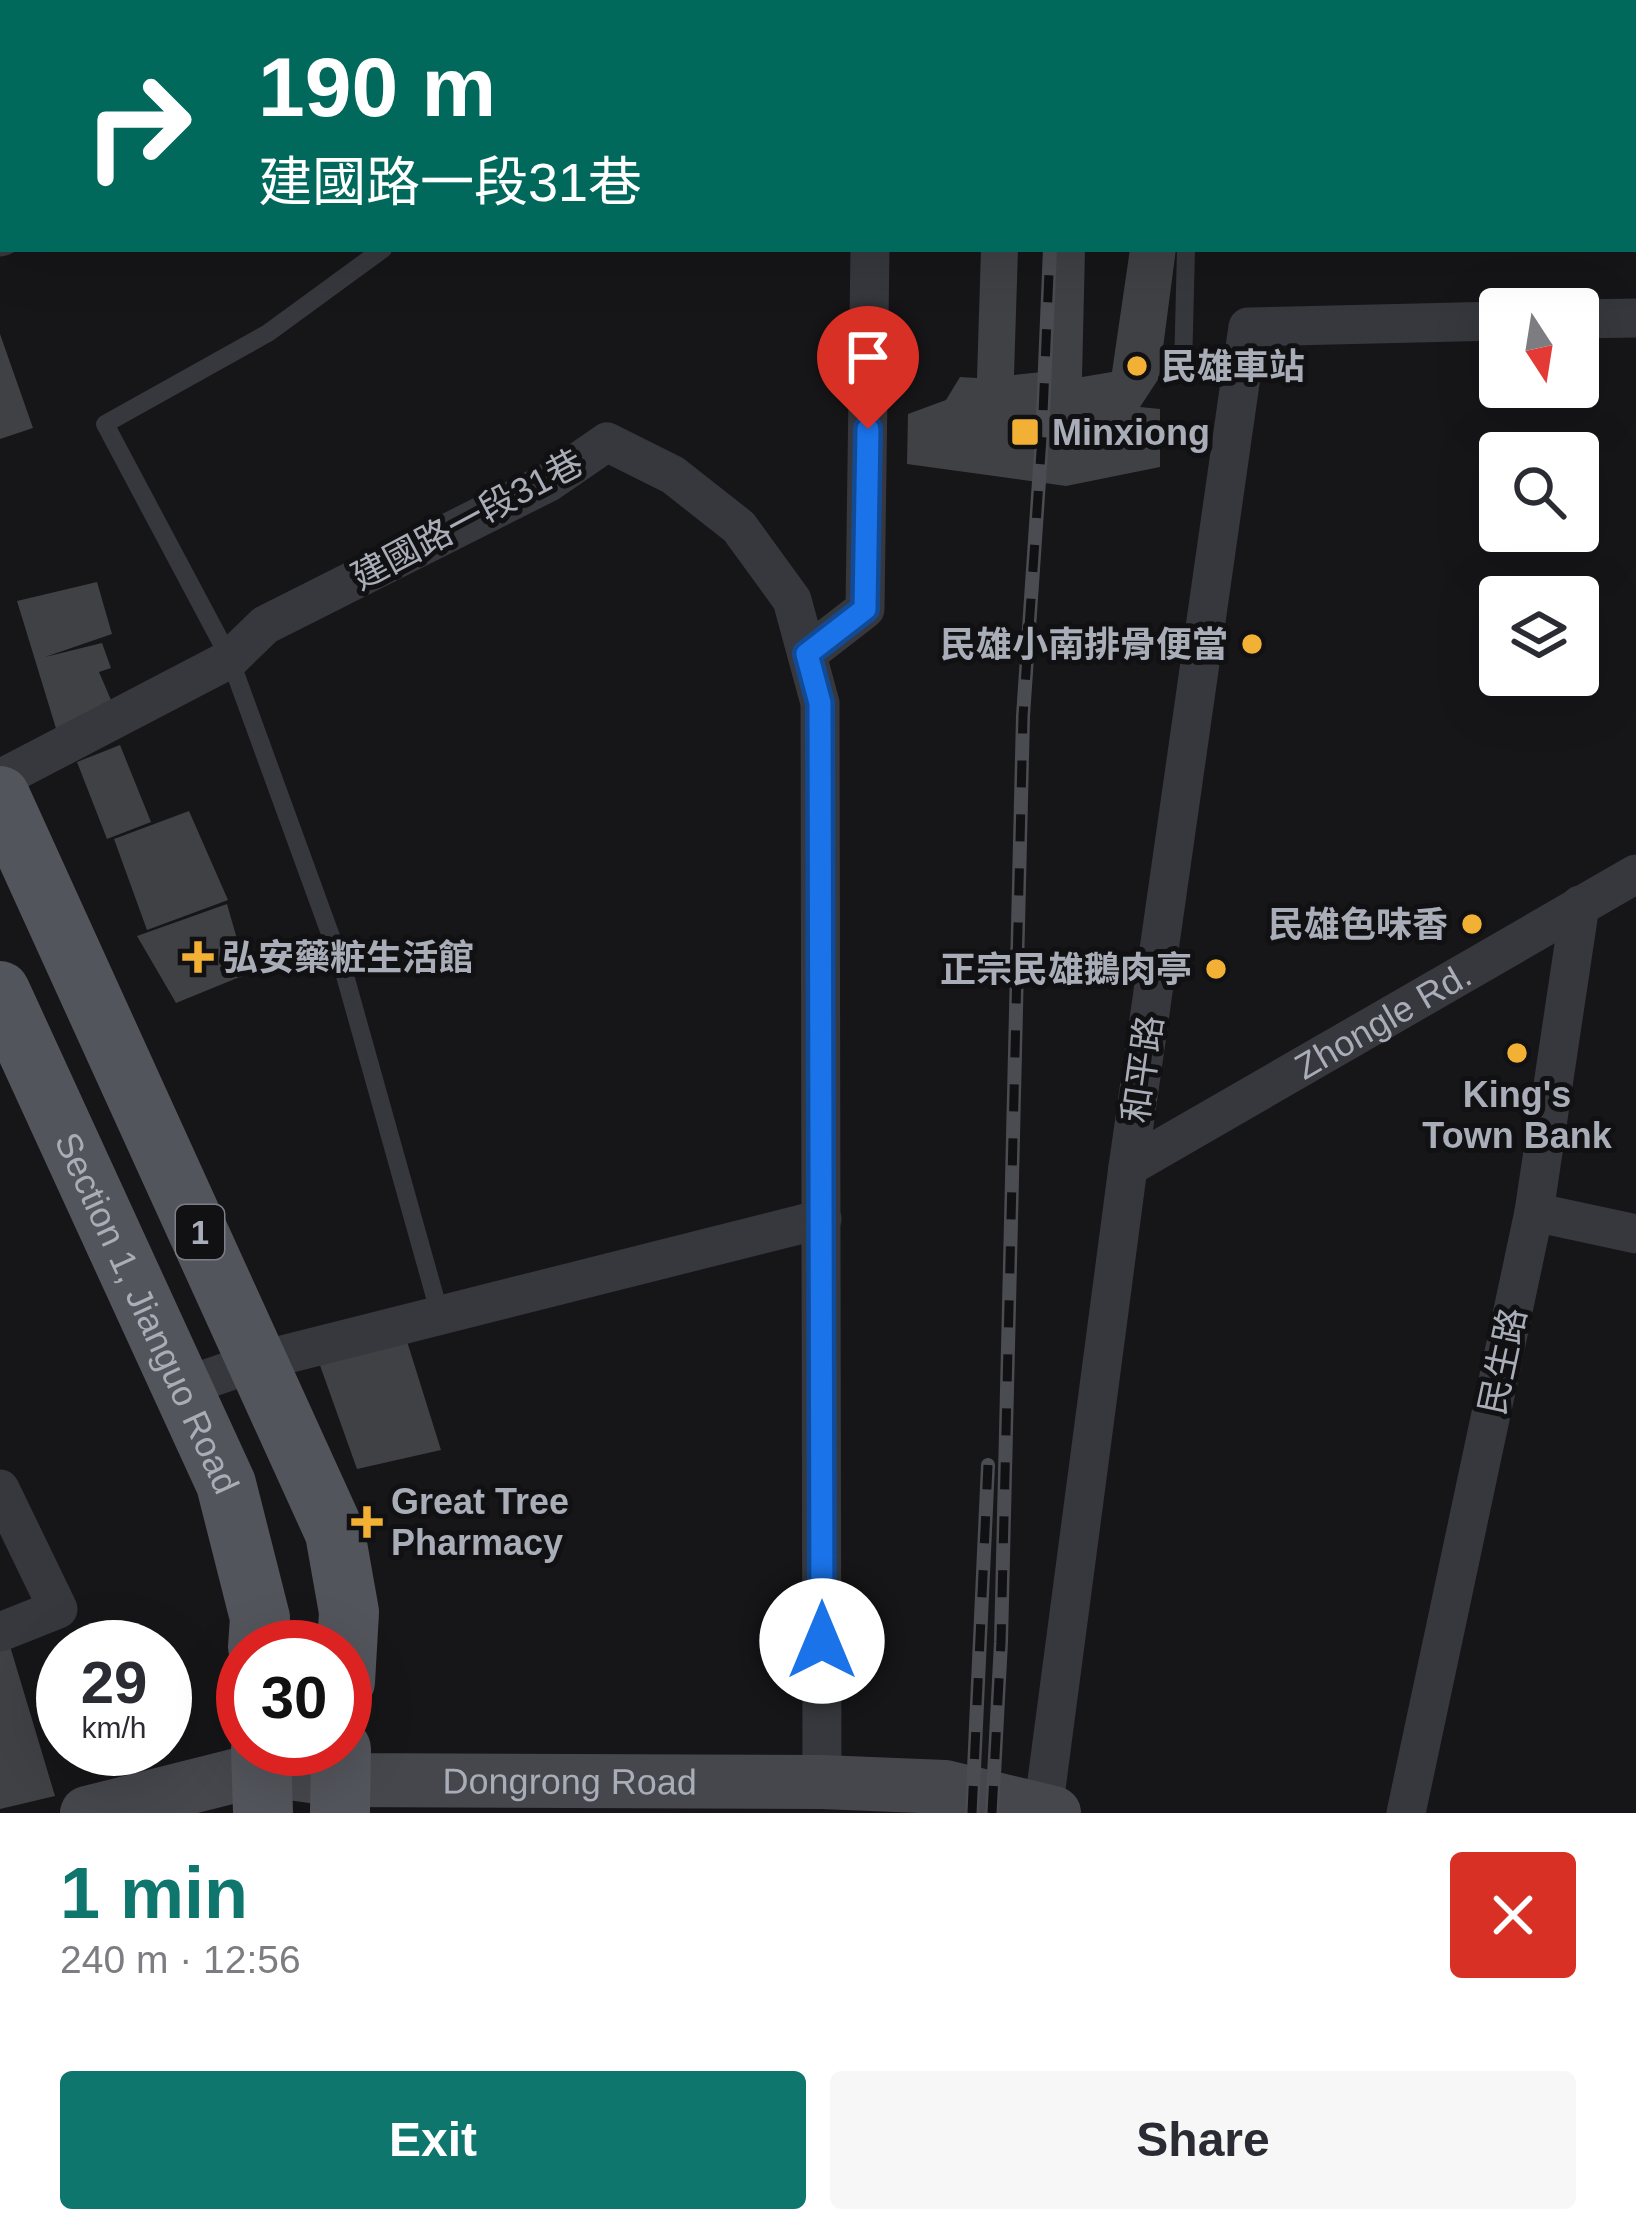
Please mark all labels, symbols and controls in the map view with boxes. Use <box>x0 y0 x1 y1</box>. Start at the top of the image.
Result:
text: 190 m <box>258 40 496 134</box>
icon: right <box>60 48 216 204</box>
text: 建國路一段31巷 <box>258 152 642 212</box>
north arrow <box>1479 288 1599 408</box>
map controls <box>1479 288 1599 696</box>
pin <box>817 306 919 429</box>
icon: arrive <box>835 324 901 390</box>
place label: 民雄車站 <box>1161 346 1305 387</box>
marker: 民雄車站 <box>1124 353 1150 379</box>
place label: Minxiong <box>1052 412 1210 453</box>
marker: Minxiong <box>1009 416 1041 448</box>
button: search <box>1479 432 1599 552</box>
street label: 建國路一段31巷 <box>345 441 590 598</box>
button: layers <box>1479 576 1599 696</box>
place label: 民雄小南排骨便當 <box>940 624 1228 665</box>
marker: 民雄小南排骨便當 <box>1239 631 1265 657</box>
place label: 民雄色味香 <box>1268 904 1448 945</box>
marker: 民雄色味香 <box>1459 911 1485 937</box>
place label: 弘安藥粧生活館 <box>222 937 474 978</box>
marker: 弘安藥粧生活館 <box>185 944 211 970</box>
place label: 正宗民雄鵝肉亭 <box>940 949 1192 990</box>
street label: Zhongle Rd. <box>1288 954 1478 1087</box>
marker: 正宗民雄鵝肉亭 <box>1203 956 1229 982</box>
street label: 和平路 <box>1115 1013 1170 1125</box>
marker: King's Town Bank <box>1504 1040 1530 1066</box>
place label: King's Town Bank <box>1422 1074 1613 1156</box>
street label: Section 1, Jianguo Road <box>47 1126 247 1500</box>
road number: 1 <box>176 1205 224 1259</box>
street label: 民生路 <box>1471 1304 1534 1418</box>
place label: Great Tree Pharmacy <box>391 1481 569 1563</box>
marker: Great Tree Pharmacy <box>354 1509 380 1535</box>
position arrow <box>759 1578 885 1704</box>
speed limit sign: 30 <box>216 1620 372 1776</box>
text: 29 <box>81 1649 147 1716</box>
text: km/h <box>81 1711 147 1744</box>
street label: Dongrong Road <box>443 1760 697 1802</box>
button: close <box>1450 1852 1576 1978</box>
text: 1 min <box>60 1853 248 1933</box>
text: 240 m · 12:56 <box>60 1938 301 1981</box>
button: Exit <box>60 2071 806 2209</box>
button: Share <box>830 2071 1576 2209</box>

